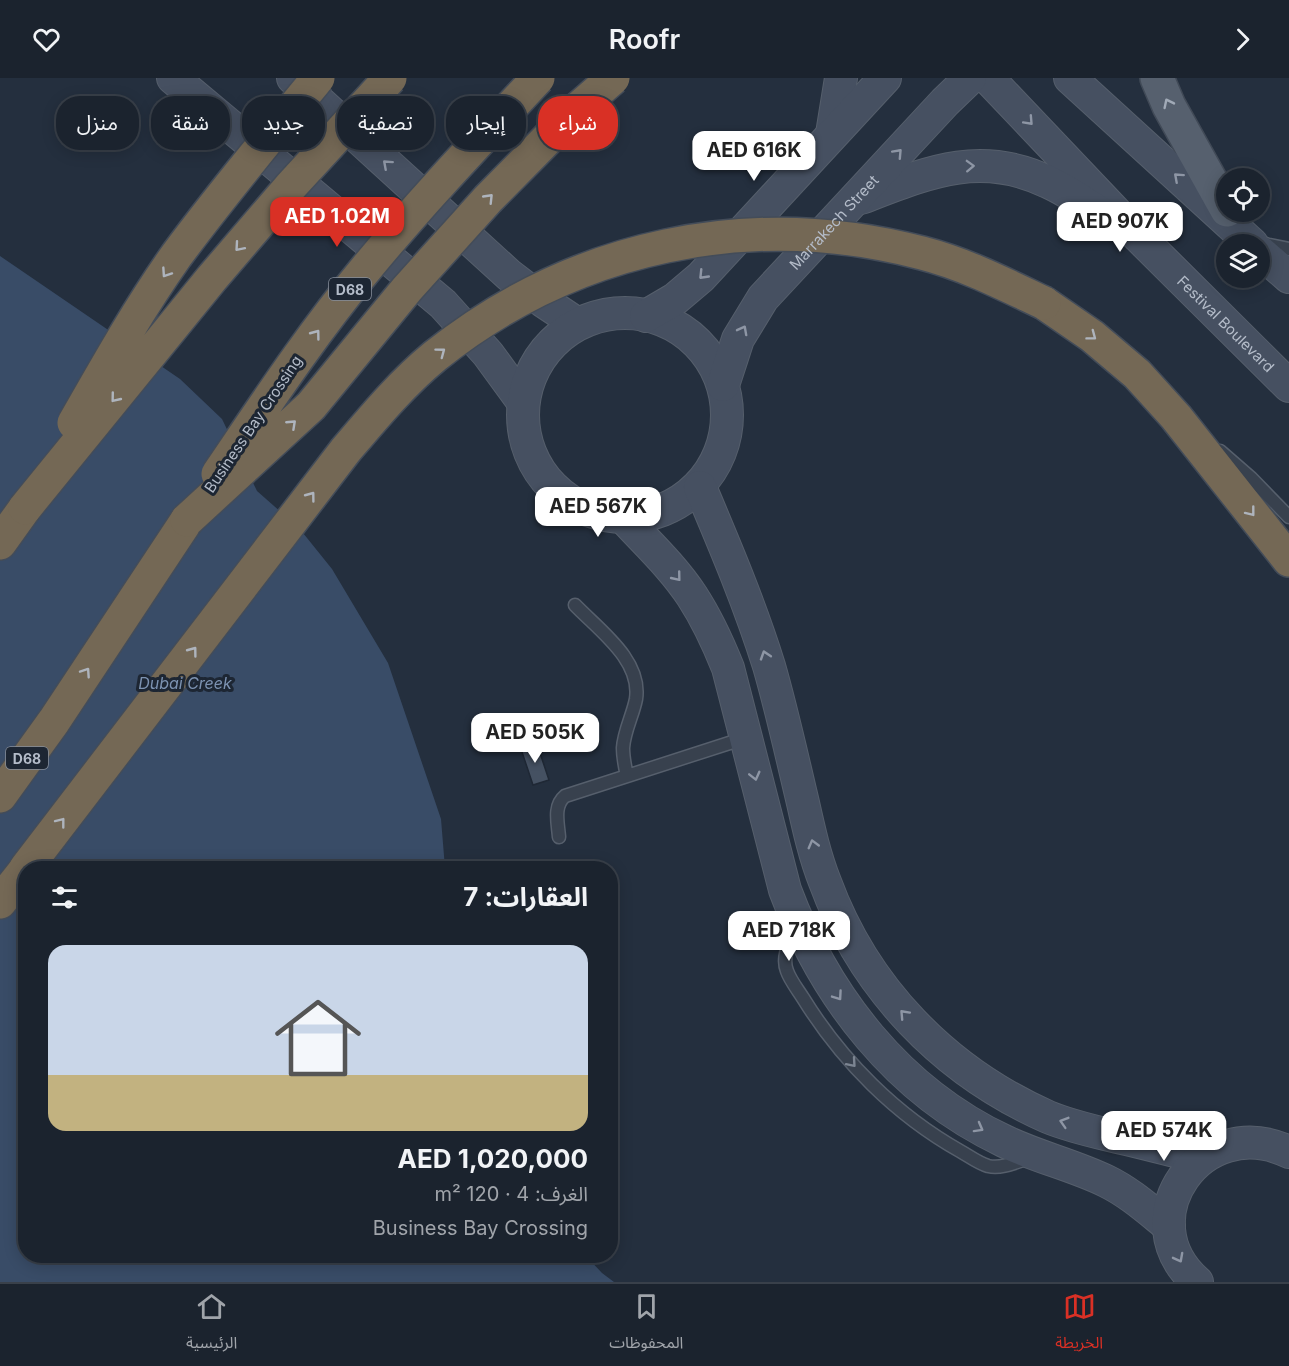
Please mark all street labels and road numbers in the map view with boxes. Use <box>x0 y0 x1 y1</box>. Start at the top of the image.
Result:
street label: Marrakech Street <box>785 171 882 274</box>
street label: Festival Boulevard <box>1173 271 1279 376</box>
road number: D68 <box>329 278 371 300</box>
street label: Business Bay Crossing <box>200 352 306 496</box>
road number: D68 <box>6 747 48 769</box>

